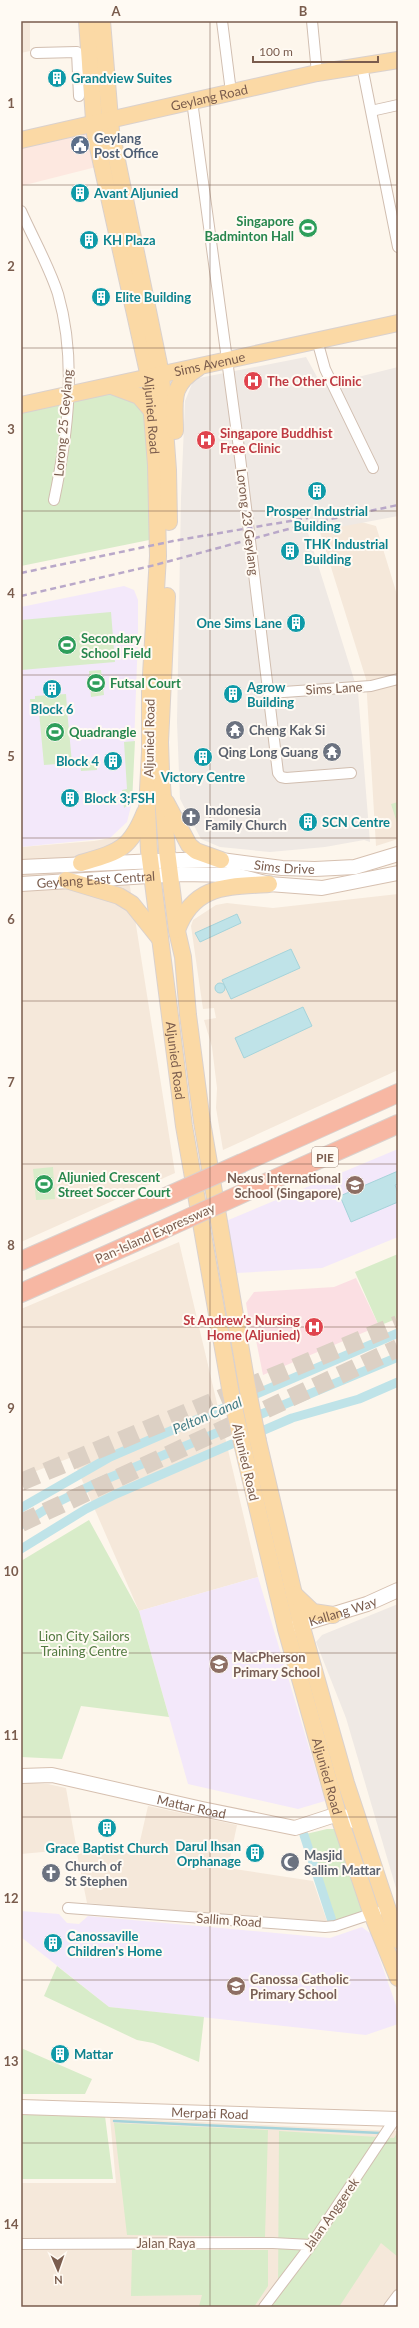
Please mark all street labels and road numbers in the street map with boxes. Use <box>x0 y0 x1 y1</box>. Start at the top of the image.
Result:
street label: Geylang Road <box>169 81 249 114</box>
street label: Sims Avenue <box>172 348 247 379</box>
street label: Lorong 25 Geylang <box>50 369 76 477</box>
street label: Aljunied Road <box>141 375 163 455</box>
street label: Lorong 23 Geylang <box>234 468 263 577</box>
street label: Sims Lane <box>305 679 363 697</box>
street label: Aljunied Road <box>140 698 158 778</box>
street label: Sims Drive <box>253 856 315 877</box>
street label: Geylang East Central <box>36 868 156 891</box>
street label: Aljunied Road <box>163 1020 189 1101</box>
road number: PIE <box>312 1147 338 1167</box>
street label: Pan-Island Expressway <box>93 1199 218 1267</box>
street label: Aljunied Road <box>229 1422 263 1502</box>
street label: Kallang Way <box>307 1593 380 1629</box>
street label: Aljunied Road <box>309 1736 346 1816</box>
street label: Mattar Road <box>155 1791 227 1822</box>
street label: Sallim Road <box>196 1910 262 1930</box>
street label: Merpati Road <box>171 2104 249 2122</box>
street label: Jalan Anggerek <box>300 2174 362 2254</box>
street label: Jalan Raya <box>136 2235 196 2251</box>

